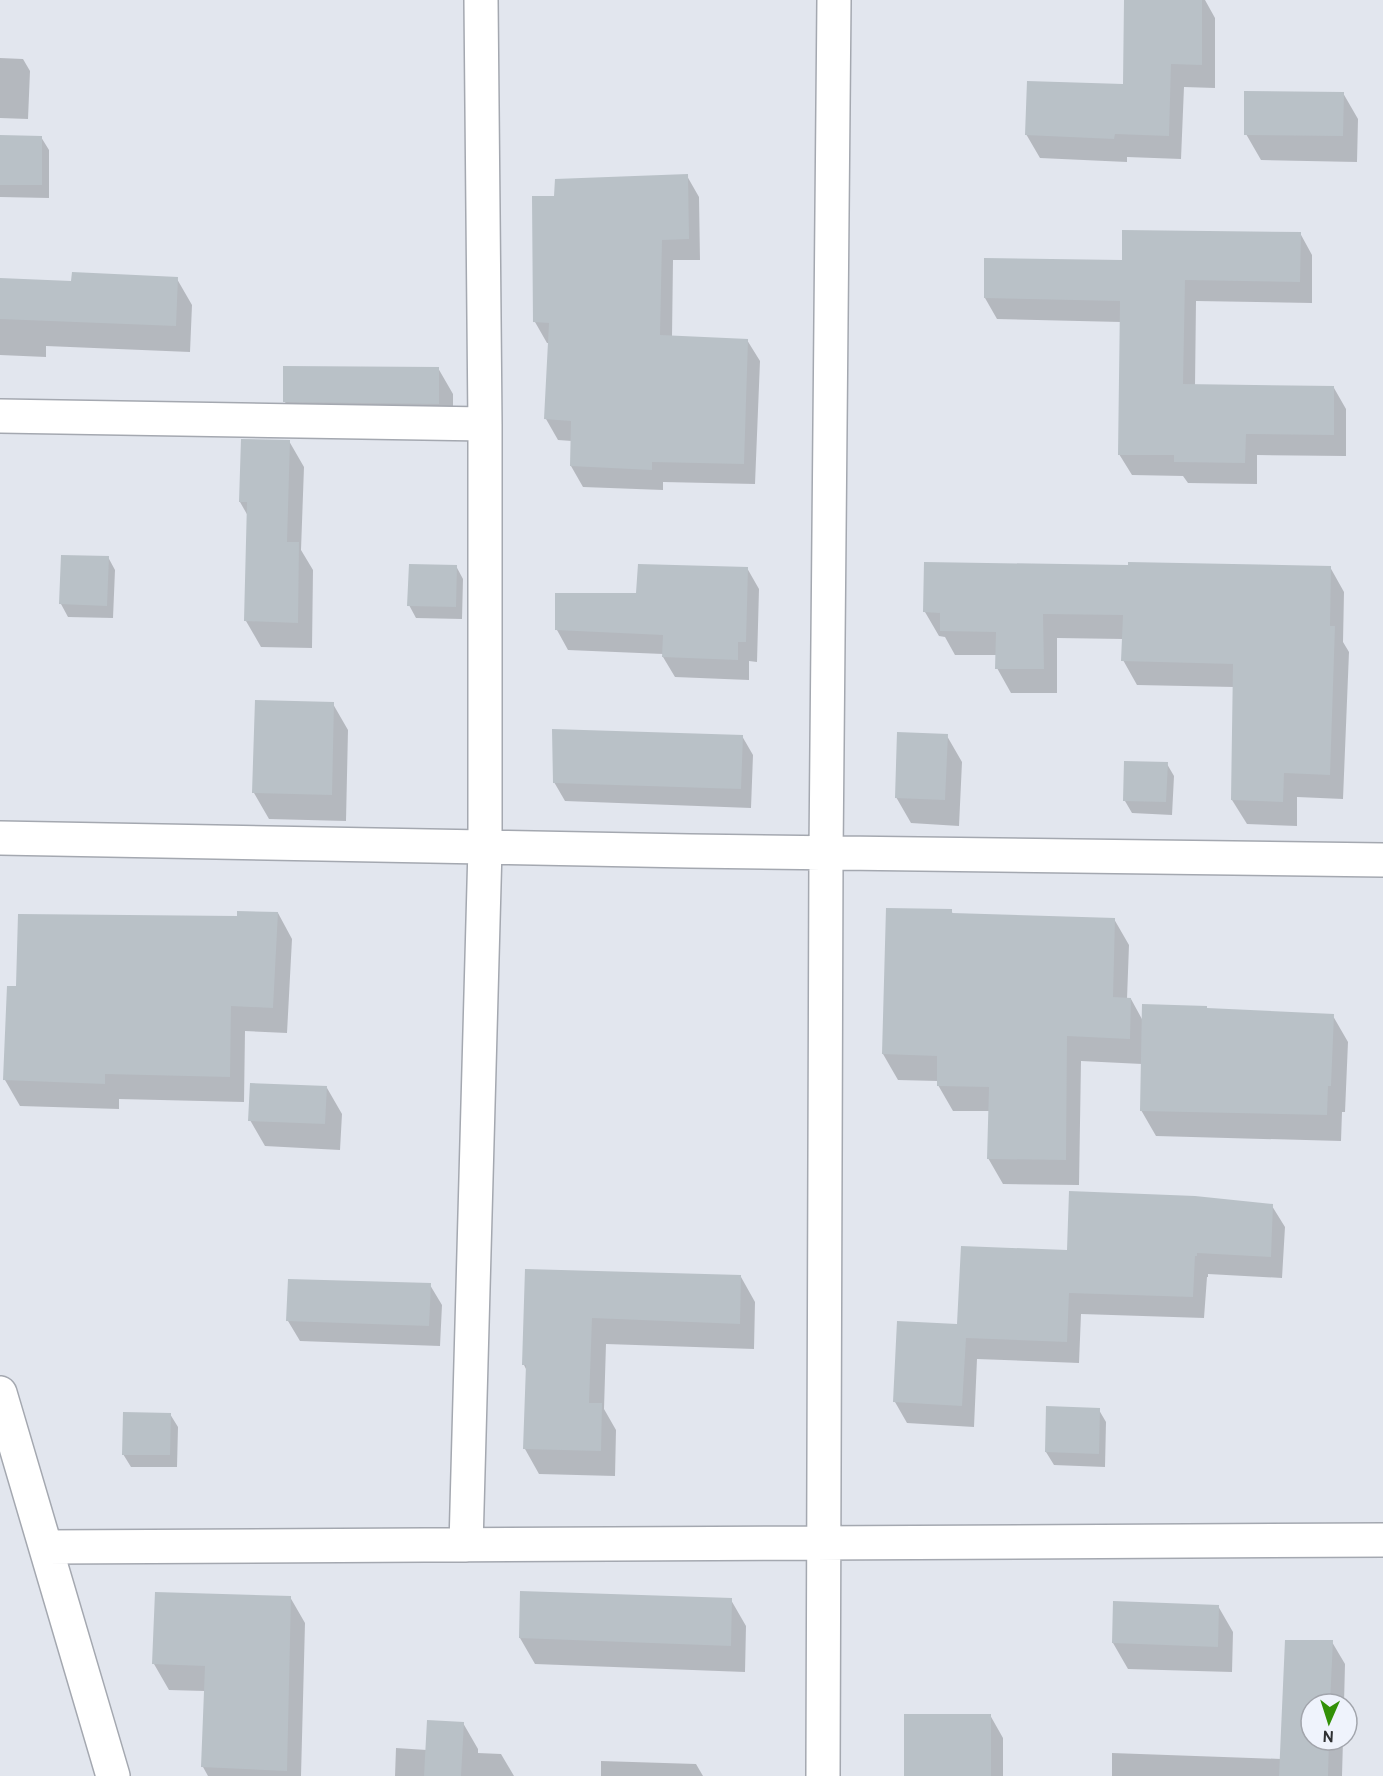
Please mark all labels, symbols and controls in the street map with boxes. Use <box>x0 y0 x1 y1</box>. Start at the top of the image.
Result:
north arrow <box>1299 1692 1359 1752</box>
text: N <box>1322 1725 1335 1745</box>

